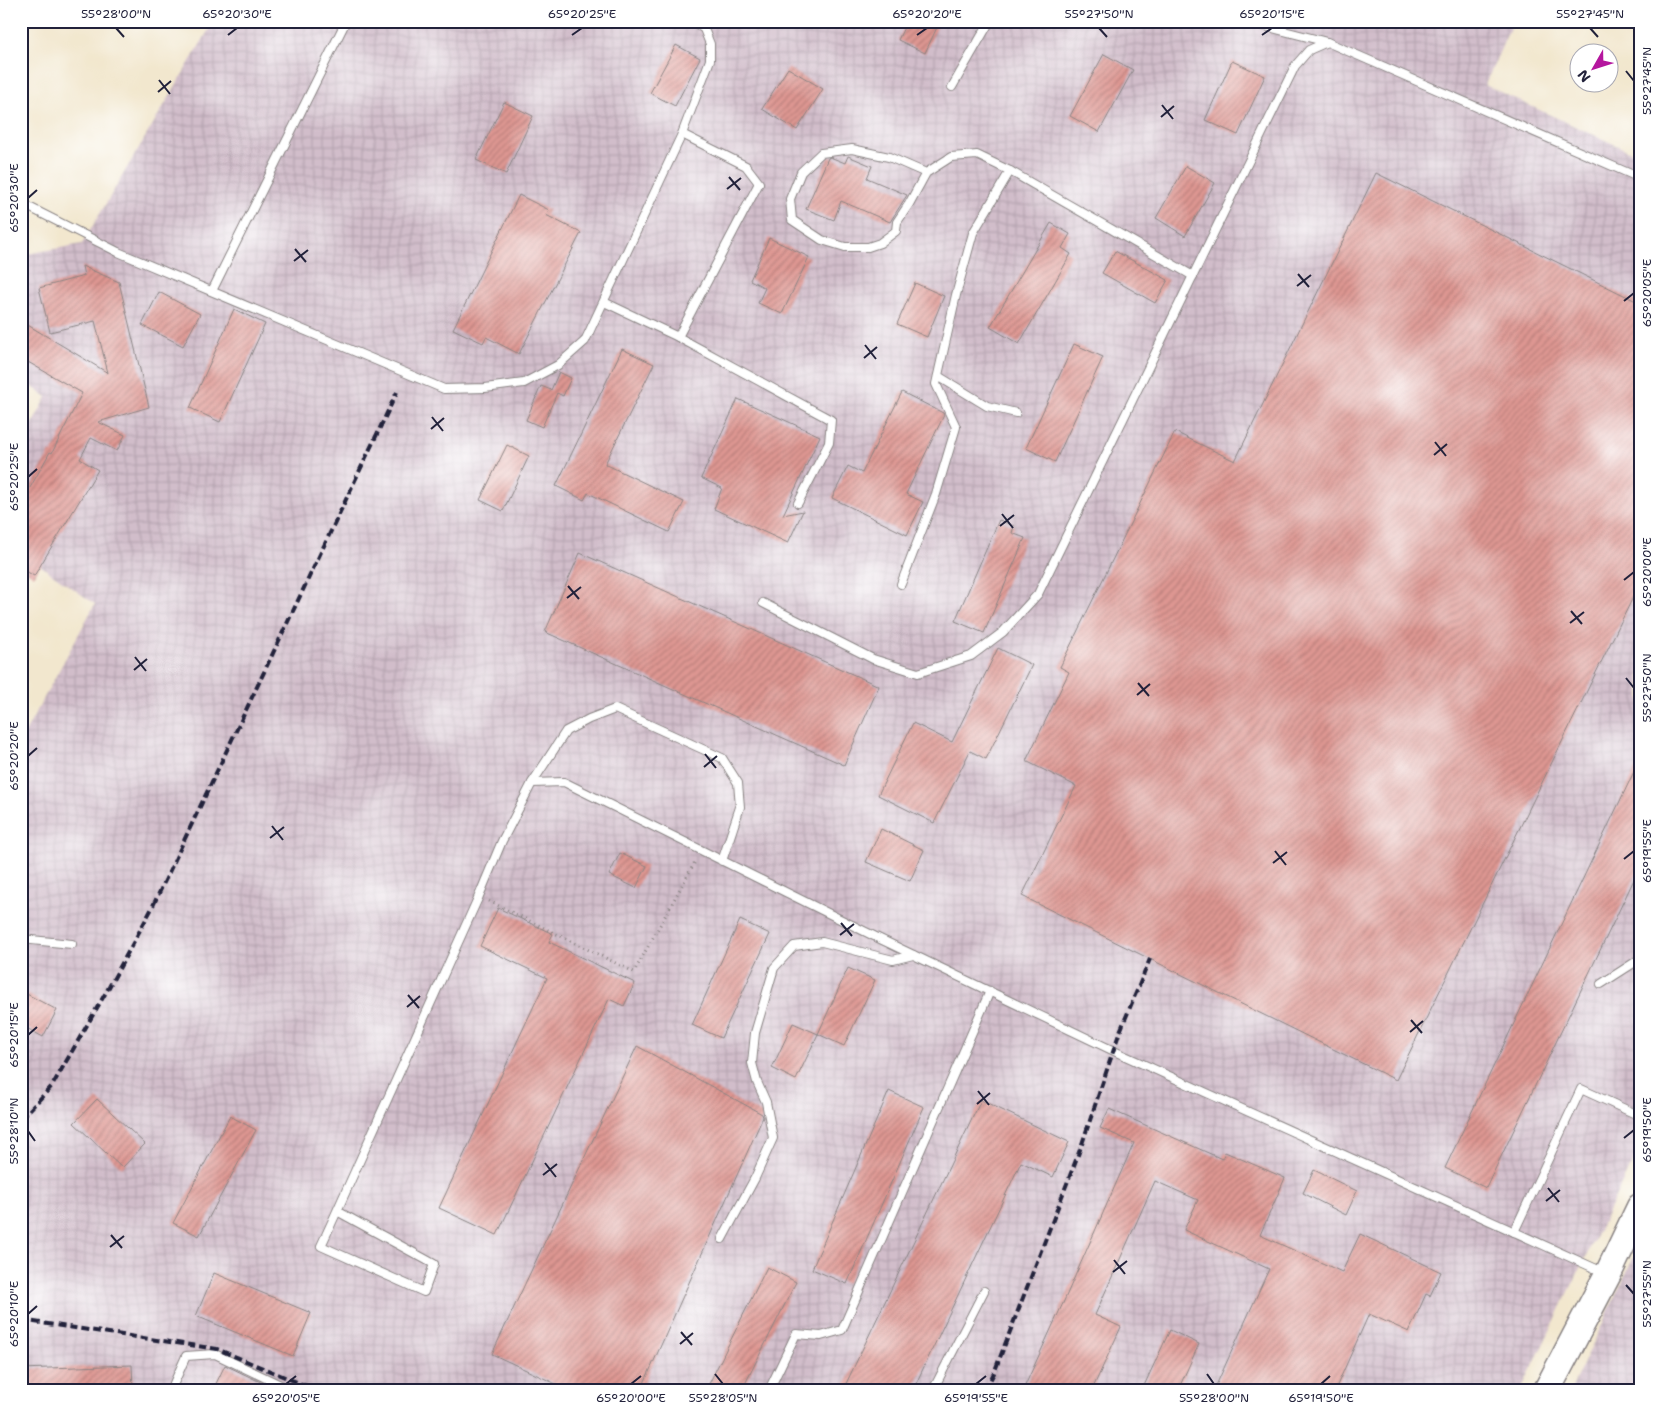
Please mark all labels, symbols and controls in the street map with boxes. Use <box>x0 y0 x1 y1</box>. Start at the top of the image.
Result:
text: 55°28'00"N <box>81 6 151 22</box>
text: 65°20'30"E <box>202 6 272 22</box>
text: 65°20'25"E <box>548 6 616 22</box>
text: 65°20'20"E <box>892 6 962 22</box>
text: 55°27'50"N <box>1064 6 1134 22</box>
text: 65°20'15"E <box>1239 6 1305 22</box>
text: 55°27'45"N <box>1556 6 1624 22</box>
north arrow <box>1568 42 1618 92</box>
text: 55°27'45"N <box>1639 47 1655 115</box>
text: N <box>1573 66 1594 86</box>
text: 65°20'30"E <box>6 163 22 233</box>
text: 65°20'05"E <box>1639 259 1655 327</box>
text: 65°20'25"E <box>6 443 22 511</box>
text: 65°20'00"E <box>1639 537 1655 607</box>
text: 55°27'50"N <box>1639 653 1655 723</box>
text: 65°20'20"E <box>6 721 22 791</box>
text: 65°19'55"E <box>1639 819 1655 883</box>
text: 65°20'15"E <box>6 1002 22 1068</box>
text: 65°19'50"E <box>1639 1097 1655 1163</box>
text: 55°28'10"N <box>6 1098 22 1164</box>
text: 55°27'55"N <box>1639 1260 1655 1328</box>
text: 65°20'10"E <box>6 1281 22 1347</box>
text: 65°20'05"E <box>252 1390 320 1406</box>
text: 65°20'00"E <box>596 1390 666 1406</box>
text: 55°28'05"N <box>689 1390 757 1406</box>
text: 65°19'55"E <box>944 1390 1008 1406</box>
text: 55°28'00"N <box>1179 1390 1249 1406</box>
text: 65°19'50"E <box>1288 1390 1354 1406</box>

